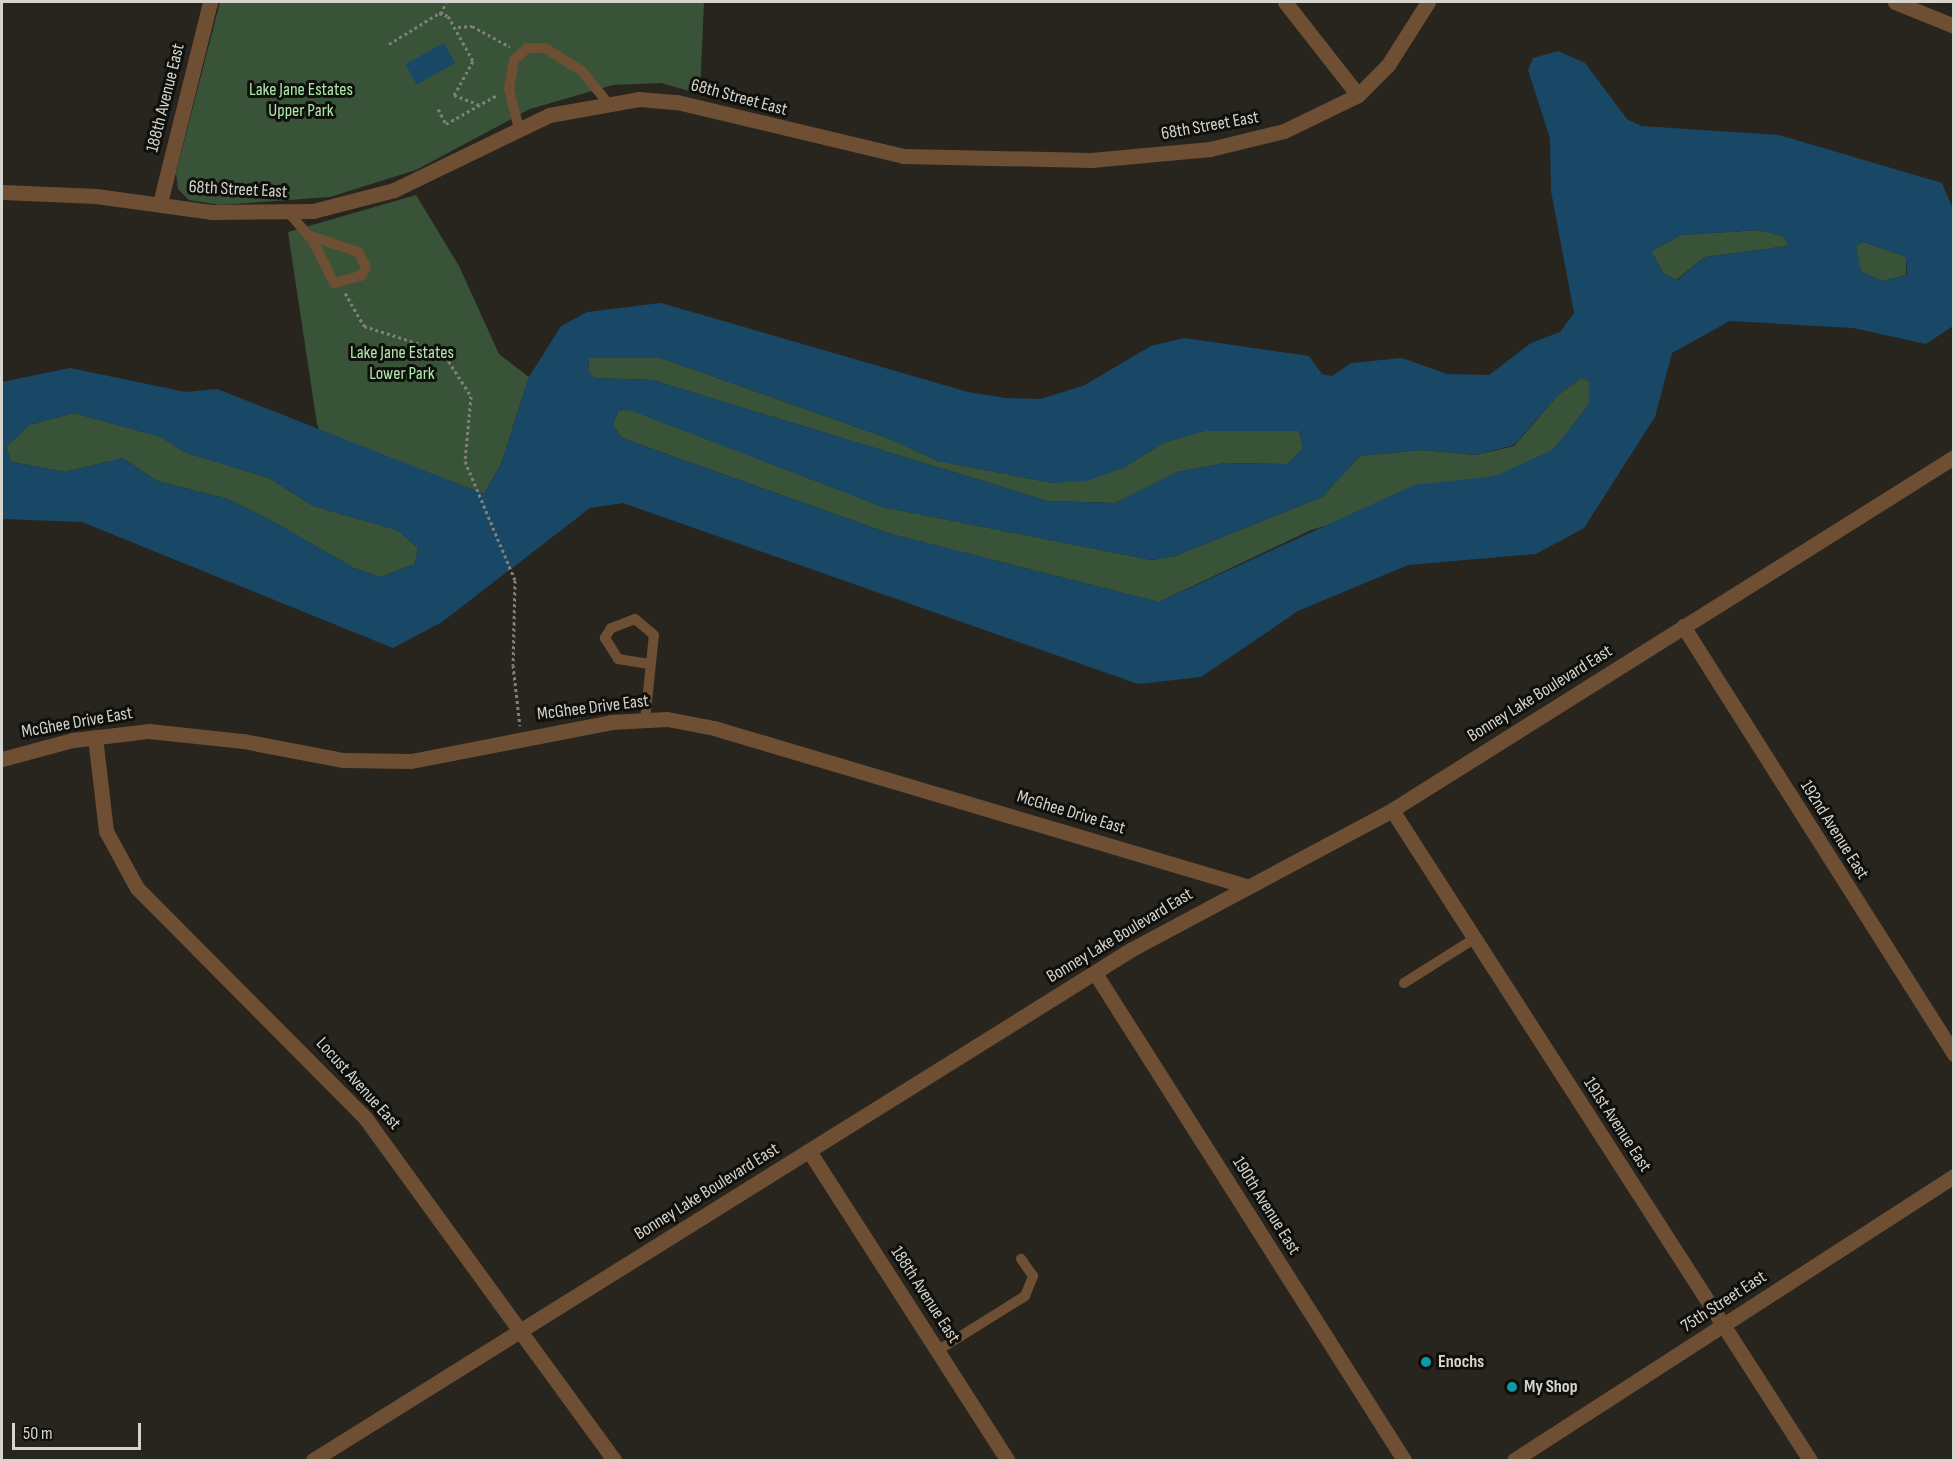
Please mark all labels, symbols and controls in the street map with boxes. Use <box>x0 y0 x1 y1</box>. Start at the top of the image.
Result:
street label: 188th Avenue East <box>142 42 190 154</box>
street label: 68th Street East <box>689 75 789 121</box>
park label: Lake Jane Estates Upper Park <box>249 80 353 122</box>
street label: 68th Street East <box>1160 107 1260 145</box>
street label: 68th Street East <box>188 177 288 203</box>
park label: Lake Jane Estates Lower Park <box>350 343 454 386</box>
street label: Bonney Lake Boulevard East <box>1464 641 1616 747</box>
street label: McGhee Drive East <box>536 690 650 726</box>
street label: McGhee Drive East <box>20 703 134 743</box>
street label: 192nd Avenue East <box>1795 777 1873 883</box>
street label: McGhee Drive East <box>1014 786 1128 840</box>
street label: Bonney Lake Boulevard East <box>1043 884 1197 988</box>
street label: Locust Avenue East <box>311 1034 405 1134</box>
street label: 191st Avenue East <box>1578 1074 1656 1176</box>
street label: Bonney Lake Boulevard East <box>631 1139 783 1245</box>
street label: 190th Avenue East <box>1227 1153 1305 1259</box>
street label: 188th Avenue East <box>886 1243 964 1347</box>
street label: 75th Street East <box>1677 1266 1771 1338</box>
place label: Enochs <box>1438 1351 1484 1373</box>
marker: Enochs <box>1419 1355 1433 1369</box>
place label: My Shop <box>1524 1376 1577 1398</box>
marker: My Shop <box>1505 1380 1519 1394</box>
scale bar <box>15 1411 144 1449</box>
text: 50 m <box>23 1423 53 1444</box>

